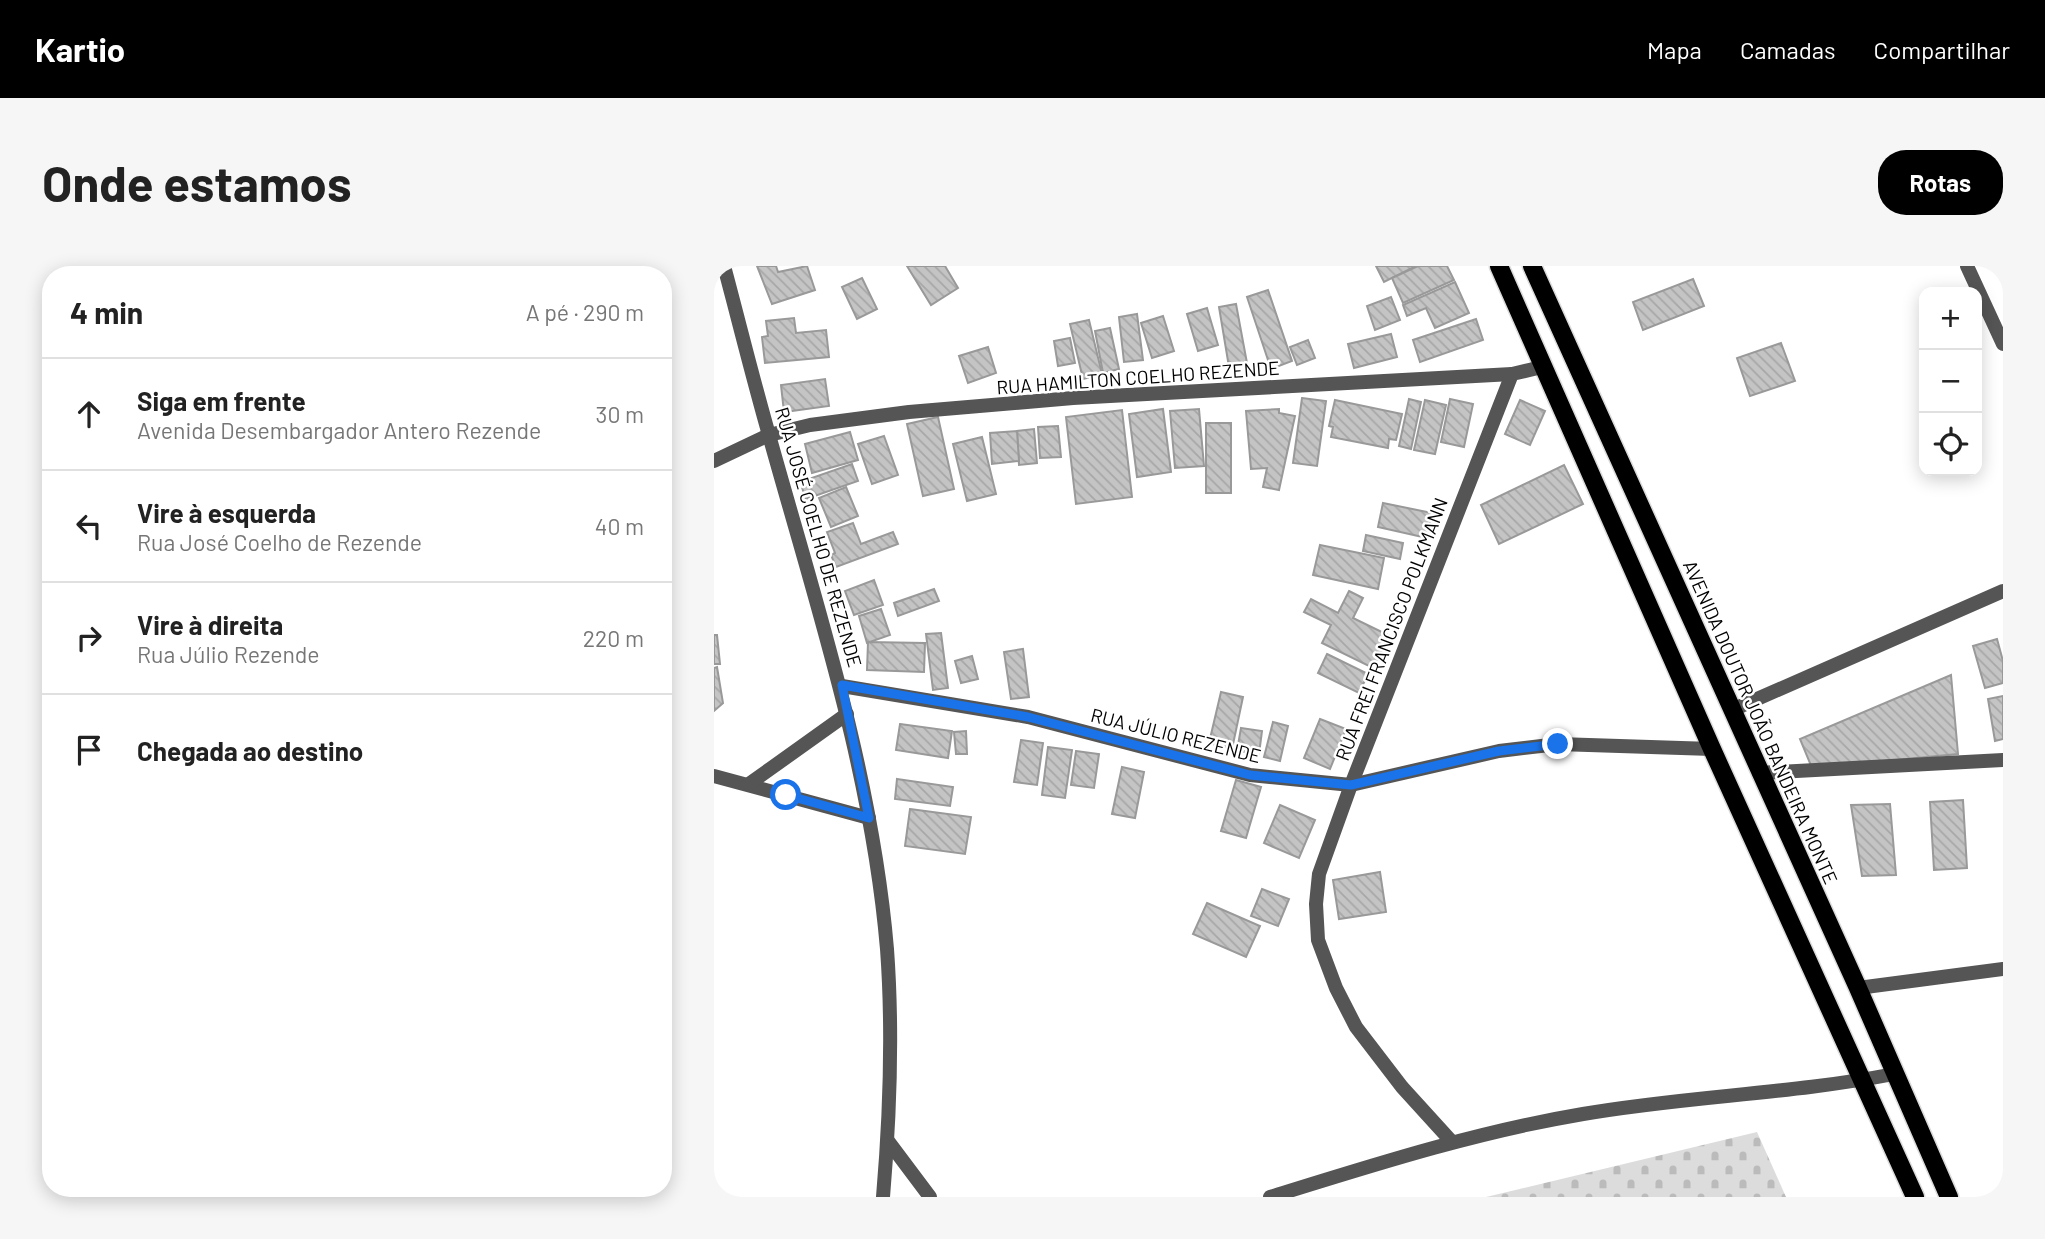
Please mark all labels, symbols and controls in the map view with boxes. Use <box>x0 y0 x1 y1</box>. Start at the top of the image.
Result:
text: Kartio <box>35 29 125 69</box>
text: Mapa <box>1647 35 1702 64</box>
text: Camadas <box>1740 35 1836 64</box>
text: Compartilhar <box>1874 35 2010 64</box>
button: Rotas <box>1878 150 2003 215</box>
text: Onde estamos <box>42 153 351 212</box>
map controls <box>1919 287 1982 476</box>
button: + <box>1919 287 1982 350</box>
text: 4 min <box>70 294 143 330</box>
text: A pé · 290 m <box>526 298 644 326</box>
button: − <box>1919 350 1982 413</box>
street label: RUA HAMILTON COELHO REZENDE <box>996 356 1280 398</box>
text: Siga em frente <box>137 385 306 416</box>
icon: ahead <box>70 395 108 433</box>
text: 30 m <box>596 400 644 428</box>
street label: RUA JOSÉ COELHO DE REZENDE <box>771 404 867 670</box>
button: locate <box>1919 413 1982 476</box>
text: Avenida Desembargador Antero Rezende <box>137 416 541 444</box>
street label: RUA FREI FRANCISCO POLKMANN <box>1330 494 1452 764</box>
text: Vire à esquerda <box>137 497 316 528</box>
icon: left <box>70 507 108 545</box>
text: 40 m <box>595 512 644 540</box>
text: Rua José Coelho de Rezende <box>137 528 422 556</box>
street label: AVENIDA DOUTOR JOÃO BANDEIRA MONTE <box>1679 557 1843 887</box>
text: Vire à direita <box>137 609 283 640</box>
icon: right <box>70 619 108 657</box>
text: 220 m <box>583 624 644 652</box>
text: Rua Júlio Rezende <box>137 640 320 668</box>
street label: RUA JÚLIO REZENDE <box>1089 703 1263 767</box>
route end <box>1542 728 1573 759</box>
icon: arrive <box>70 731 108 769</box>
text: Chegada ao destino <box>137 735 363 766</box>
route start <box>770 779 801 810</box>

